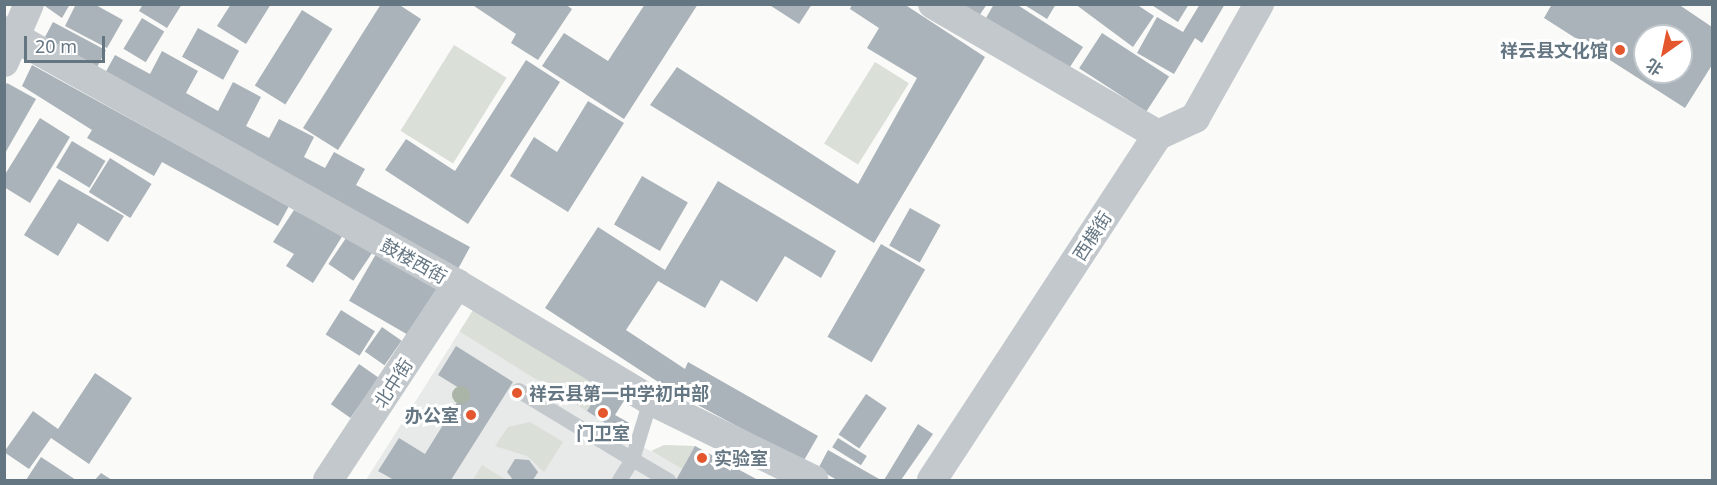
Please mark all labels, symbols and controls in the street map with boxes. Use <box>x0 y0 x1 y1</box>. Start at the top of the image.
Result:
scale bar <box>27 24 108 62</box>
north arrow <box>1633 24 1693 84</box>
text: 20 m <box>35 34 77 58</box>
place label: 祥云县文化馆 <box>1500 39 1608 61</box>
marker: 祥云县文化馆 <box>1613 43 1627 57</box>
text: 北 <box>1642 54 1667 81</box>
street label: 西横街 <box>1068 207 1116 265</box>
street label: 鼓楼西街 <box>377 234 451 288</box>
street label: 北中街 <box>369 354 417 412</box>
place label: 祥云县第一中学初中部 <box>529 382 709 404</box>
marker: 祥云县第一中学初中部 <box>510 386 524 400</box>
place label: 办公室 <box>405 404 459 426</box>
marker: 门卫室 <box>596 406 610 420</box>
marker: 办公室 <box>464 408 478 422</box>
place label: 门卫室 <box>576 422 630 444</box>
place label: 实验室 <box>714 447 768 469</box>
marker: 实验室 <box>695 451 709 465</box>

